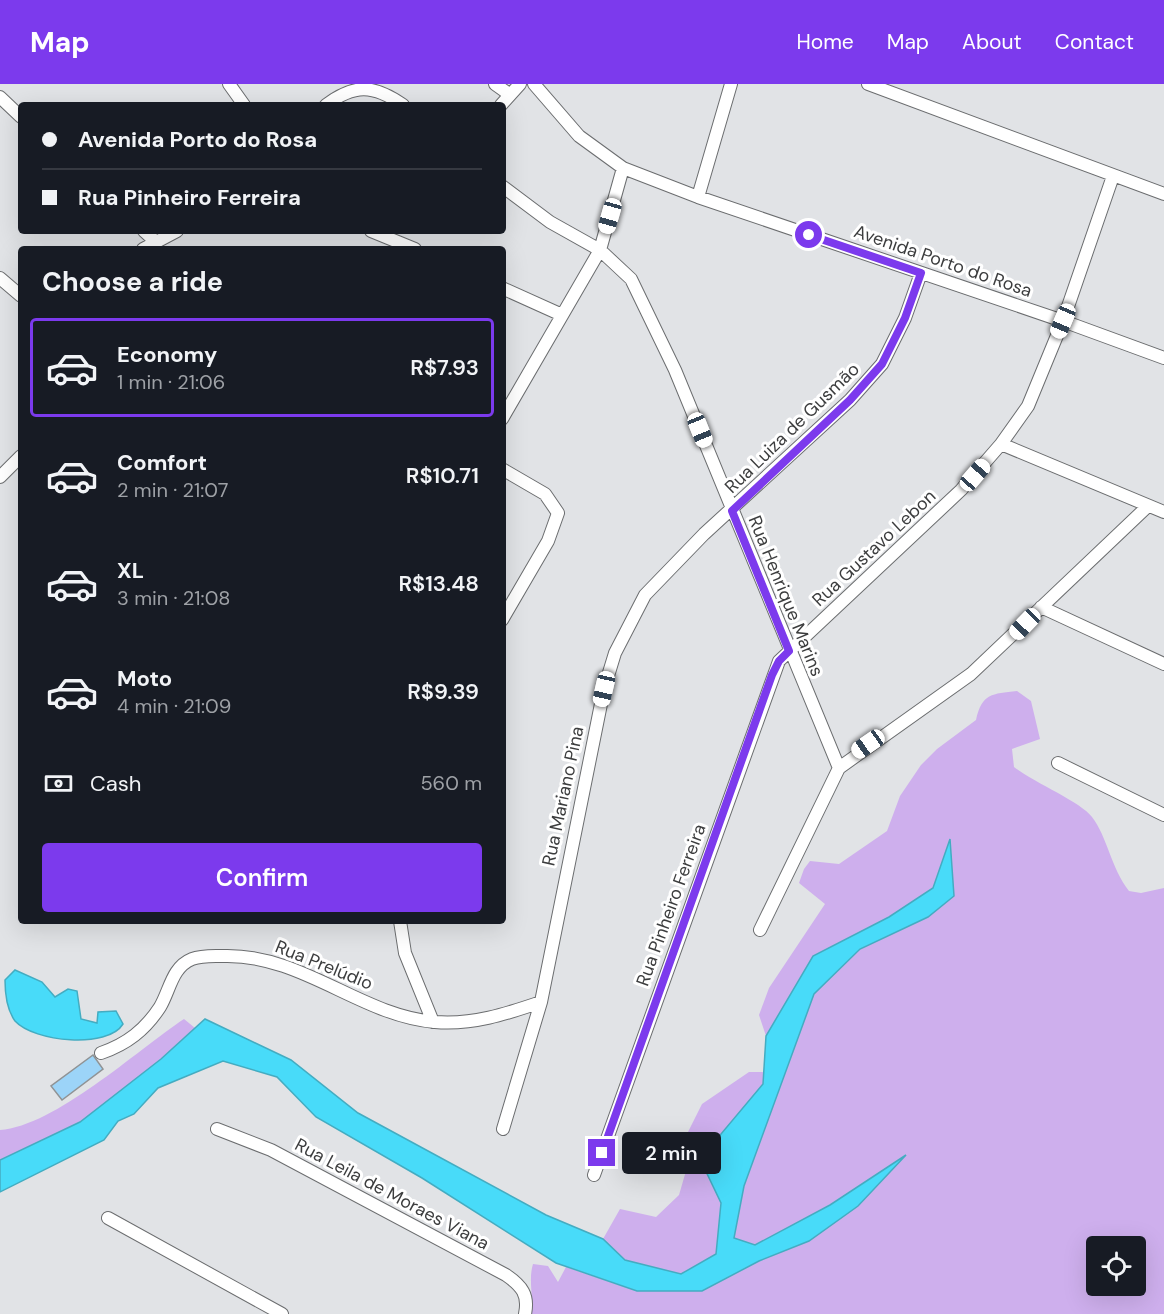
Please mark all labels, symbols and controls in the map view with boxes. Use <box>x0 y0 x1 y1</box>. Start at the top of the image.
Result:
text: Map <box>30 24 90 61</box>
text: Home <box>796 28 854 56</box>
text: Map <box>887 28 929 56</box>
text: About <box>962 28 1022 56</box>
text: Contact <box>1055 28 1134 56</box>
text: Avenida Porto do Rosa <box>78 125 317 154</box>
text: Rua Pinheiro Ferreira <box>78 183 301 212</box>
car <box>596 196 624 236</box>
street label: Avenida Porto do Rosa <box>851 219 1035 303</box>
route start <box>795 221 822 248</box>
text: Choose a ride <box>42 264 223 299</box>
car <box>1048 301 1078 341</box>
text: Economy <box>117 340 217 369</box>
icon: car <box>45 341 99 395</box>
text: R$7.93 <box>410 353 479 382</box>
street label: Rua Luiza de Gusmão <box>720 357 864 499</box>
text: 1 min · 21:06 <box>117 369 225 395</box>
car <box>685 410 715 450</box>
text: Comfort <box>117 448 207 477</box>
icon: car <box>45 449 99 503</box>
car <box>956 456 994 494</box>
text: R$10.71 <box>406 461 479 490</box>
text: 2 min · 21:07 <box>117 477 228 503</box>
street label: Rua Gustavo Lebon <box>807 484 941 612</box>
street label: Rua Henrique Marins <box>743 512 829 680</box>
text: XL <box>117 556 144 585</box>
icon: car <box>45 557 99 611</box>
text: R$13.48 <box>398 569 479 598</box>
text: 3 min · 21:08 <box>117 585 230 611</box>
car <box>1006 605 1044 643</box>
text: Moto <box>117 664 172 693</box>
icon: car <box>45 665 99 719</box>
car <box>591 669 617 709</box>
text: R$9.39 <box>407 677 479 706</box>
text: 4 min · 21:09 <box>117 693 231 719</box>
street label: Rua Mariano Pina <box>537 724 589 868</box>
car <box>848 726 888 762</box>
icon: cash <box>42 767 75 800</box>
text: Cash <box>90 769 141 798</box>
text: 560 m <box>420 770 482 796</box>
street label: Rua Pinheiro Ferreira <box>631 821 711 989</box>
button: Confirm <box>42 843 482 912</box>
street label: Rua Prelúdio <box>272 935 376 995</box>
callout: 2 min <box>623 1132 722 1174</box>
street label: Rua Leila de Moraes Viana <box>291 1133 493 1255</box>
route end <box>588 1139 615 1166</box>
text: 2 min <box>645 1140 698 1166</box>
map controls <box>1086 1236 1146 1296</box>
button: locate <box>1086 1236 1146 1296</box>

